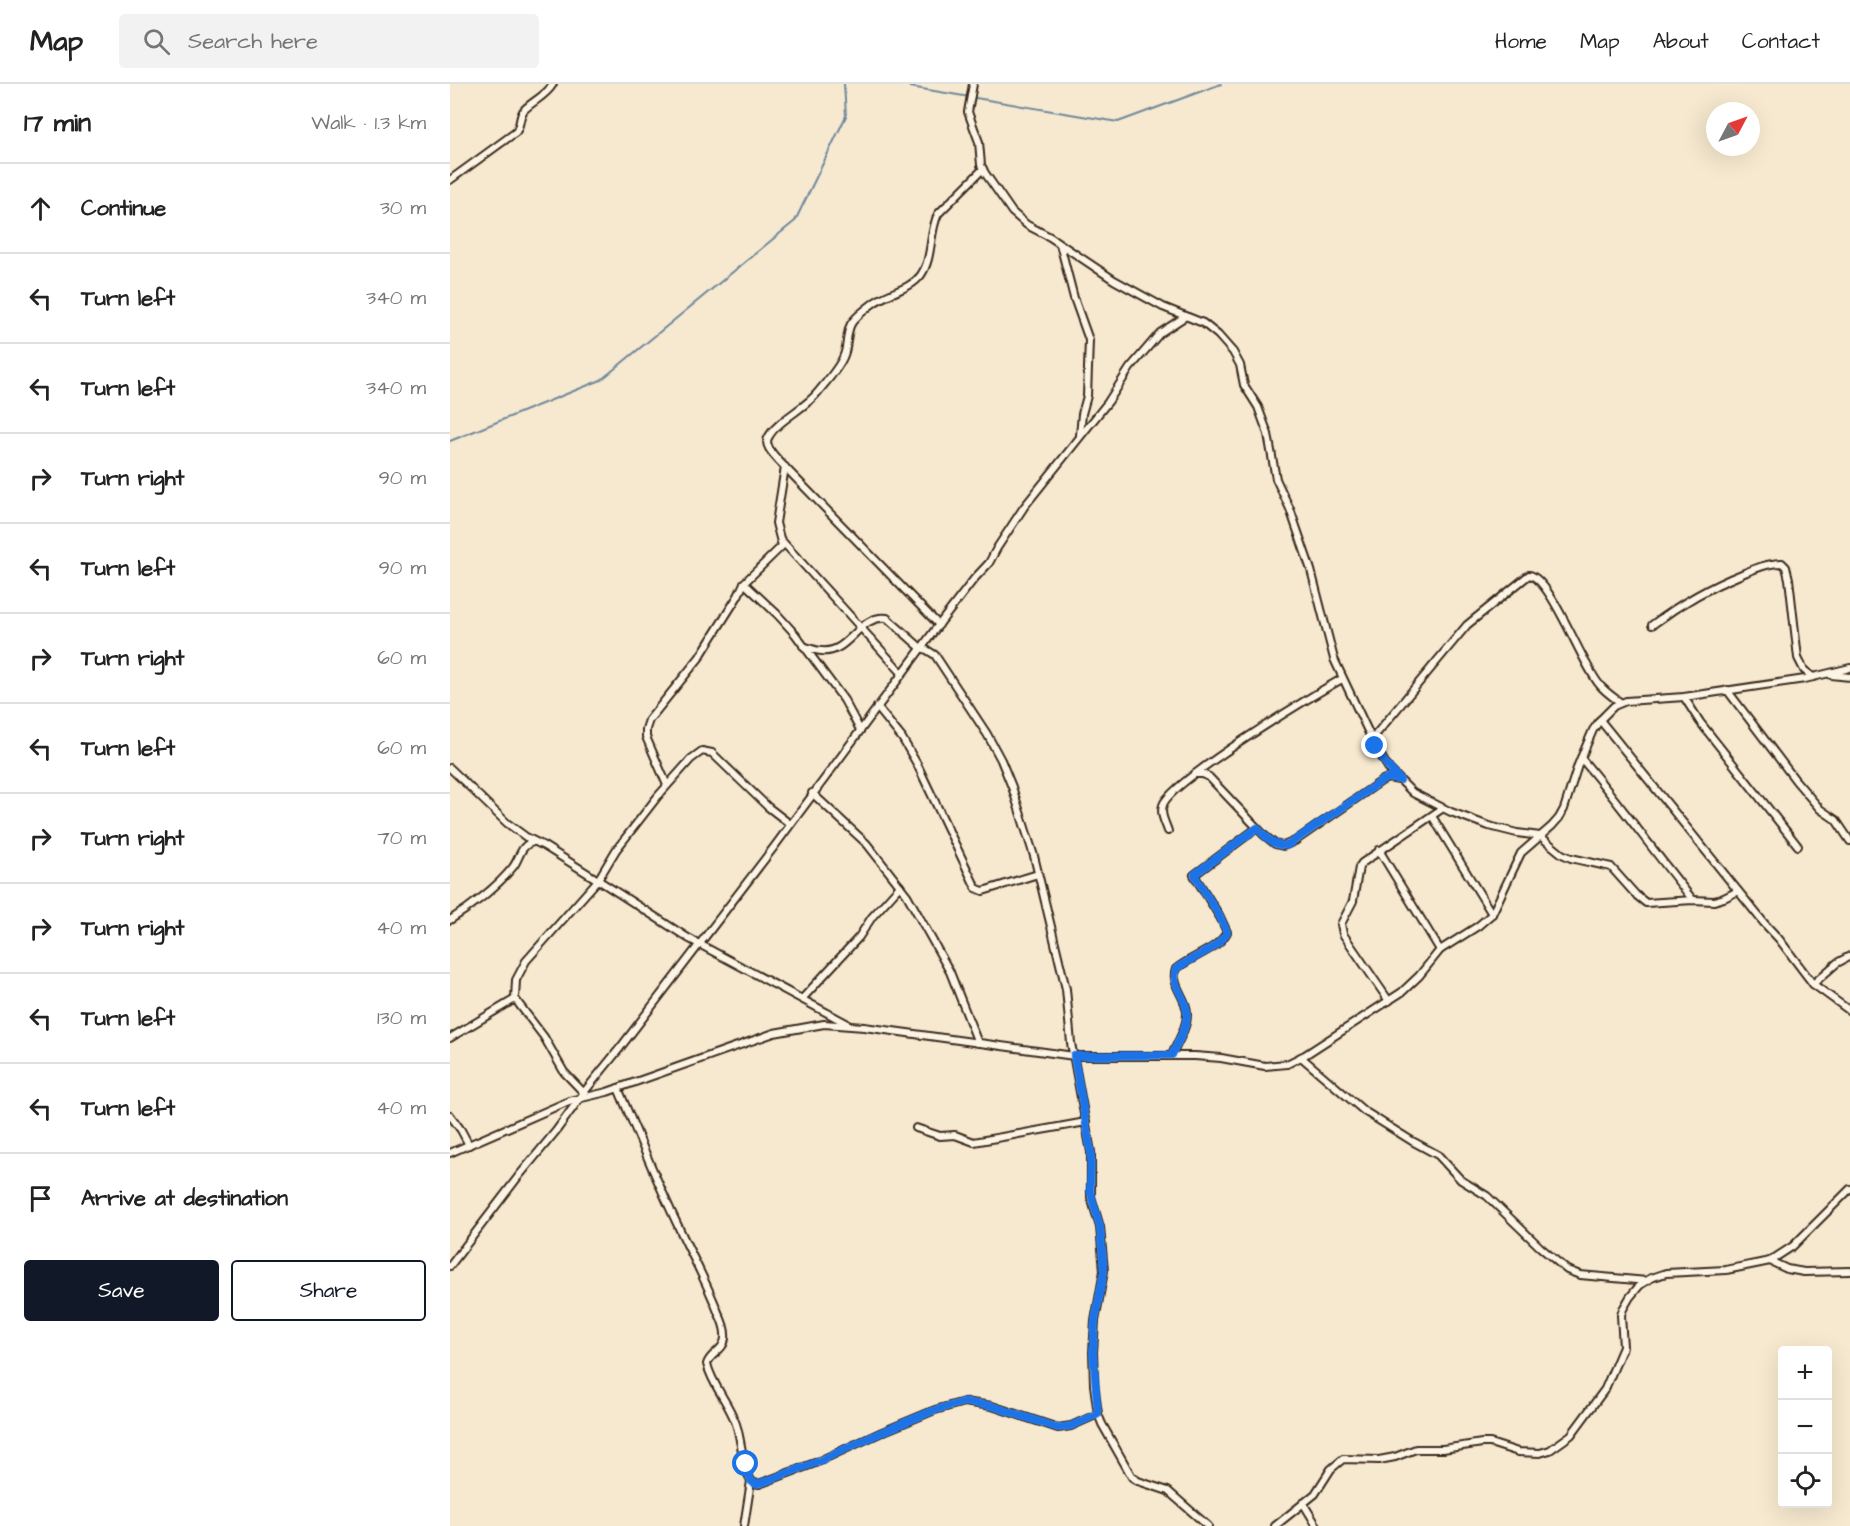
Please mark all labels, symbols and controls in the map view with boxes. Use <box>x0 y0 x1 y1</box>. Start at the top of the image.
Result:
search box <box>119 14 539 68</box>
text: Map <box>30 22 83 61</box>
icon: search <box>140 25 173 58</box>
text: Search here <box>188 26 318 57</box>
text: Home <box>1495 27 1547 56</box>
text: Map <box>1580 27 1620 56</box>
text: About <box>1653 27 1709 56</box>
text: Contact <box>1742 27 1820 56</box>
north arrow <box>1706 102 1760 156</box>
text: 17 min <box>24 105 91 141</box>
text: Walk · 1.3 km <box>311 109 426 137</box>
icon: ahead <box>24 192 57 225</box>
text: Continue <box>81 193 166 224</box>
text: 30 m <box>380 194 426 222</box>
icon: left <box>24 282 57 315</box>
text: Turn left <box>81 283 175 314</box>
text: 340 m <box>366 284 426 312</box>
icon: left <box>24 372 57 405</box>
text: Turn left <box>81 373 175 404</box>
text: 340 m <box>366 374 426 402</box>
icon: right <box>24 462 57 495</box>
text: Turn right <box>81 463 184 494</box>
text: 90 m <box>378 464 426 492</box>
icon: left <box>24 552 57 585</box>
text: Turn left <box>81 553 175 584</box>
text: 90 m <box>378 554 426 582</box>
icon: right <box>24 642 57 675</box>
text: Turn right <box>81 643 184 674</box>
text: 60 m <box>377 644 426 672</box>
icon: left <box>24 732 57 765</box>
route end <box>1361 732 1387 758</box>
text: Turn left <box>81 733 175 764</box>
text: 60 m <box>377 734 426 762</box>
icon: right <box>24 822 57 855</box>
text: Turn right <box>81 823 184 854</box>
text: 70 m <box>378 824 426 852</box>
icon: right <box>24 912 57 945</box>
text: Turn right <box>81 913 184 944</box>
text: 40 m <box>376 914 426 942</box>
icon: left <box>24 1002 57 1035</box>
text: Turn left <box>81 1003 175 1034</box>
text: 130 m <box>377 1004 426 1032</box>
icon: left <box>24 1092 57 1125</box>
text: Turn left <box>81 1093 175 1124</box>
text: 40 m <box>376 1094 426 1122</box>
icon: arrive <box>24 1182 57 1215</box>
text: Arrive at destination <box>81 1183 288 1214</box>
button: Save <box>24 1260 219 1321</box>
button: Share <box>231 1260 426 1321</box>
map controls <box>1778 1346 1832 1508</box>
button: + <box>1778 1346 1832 1400</box>
button: − <box>1778 1400 1832 1454</box>
route start <box>732 1450 758 1476</box>
button: locate <box>1778 1454 1832 1508</box>

